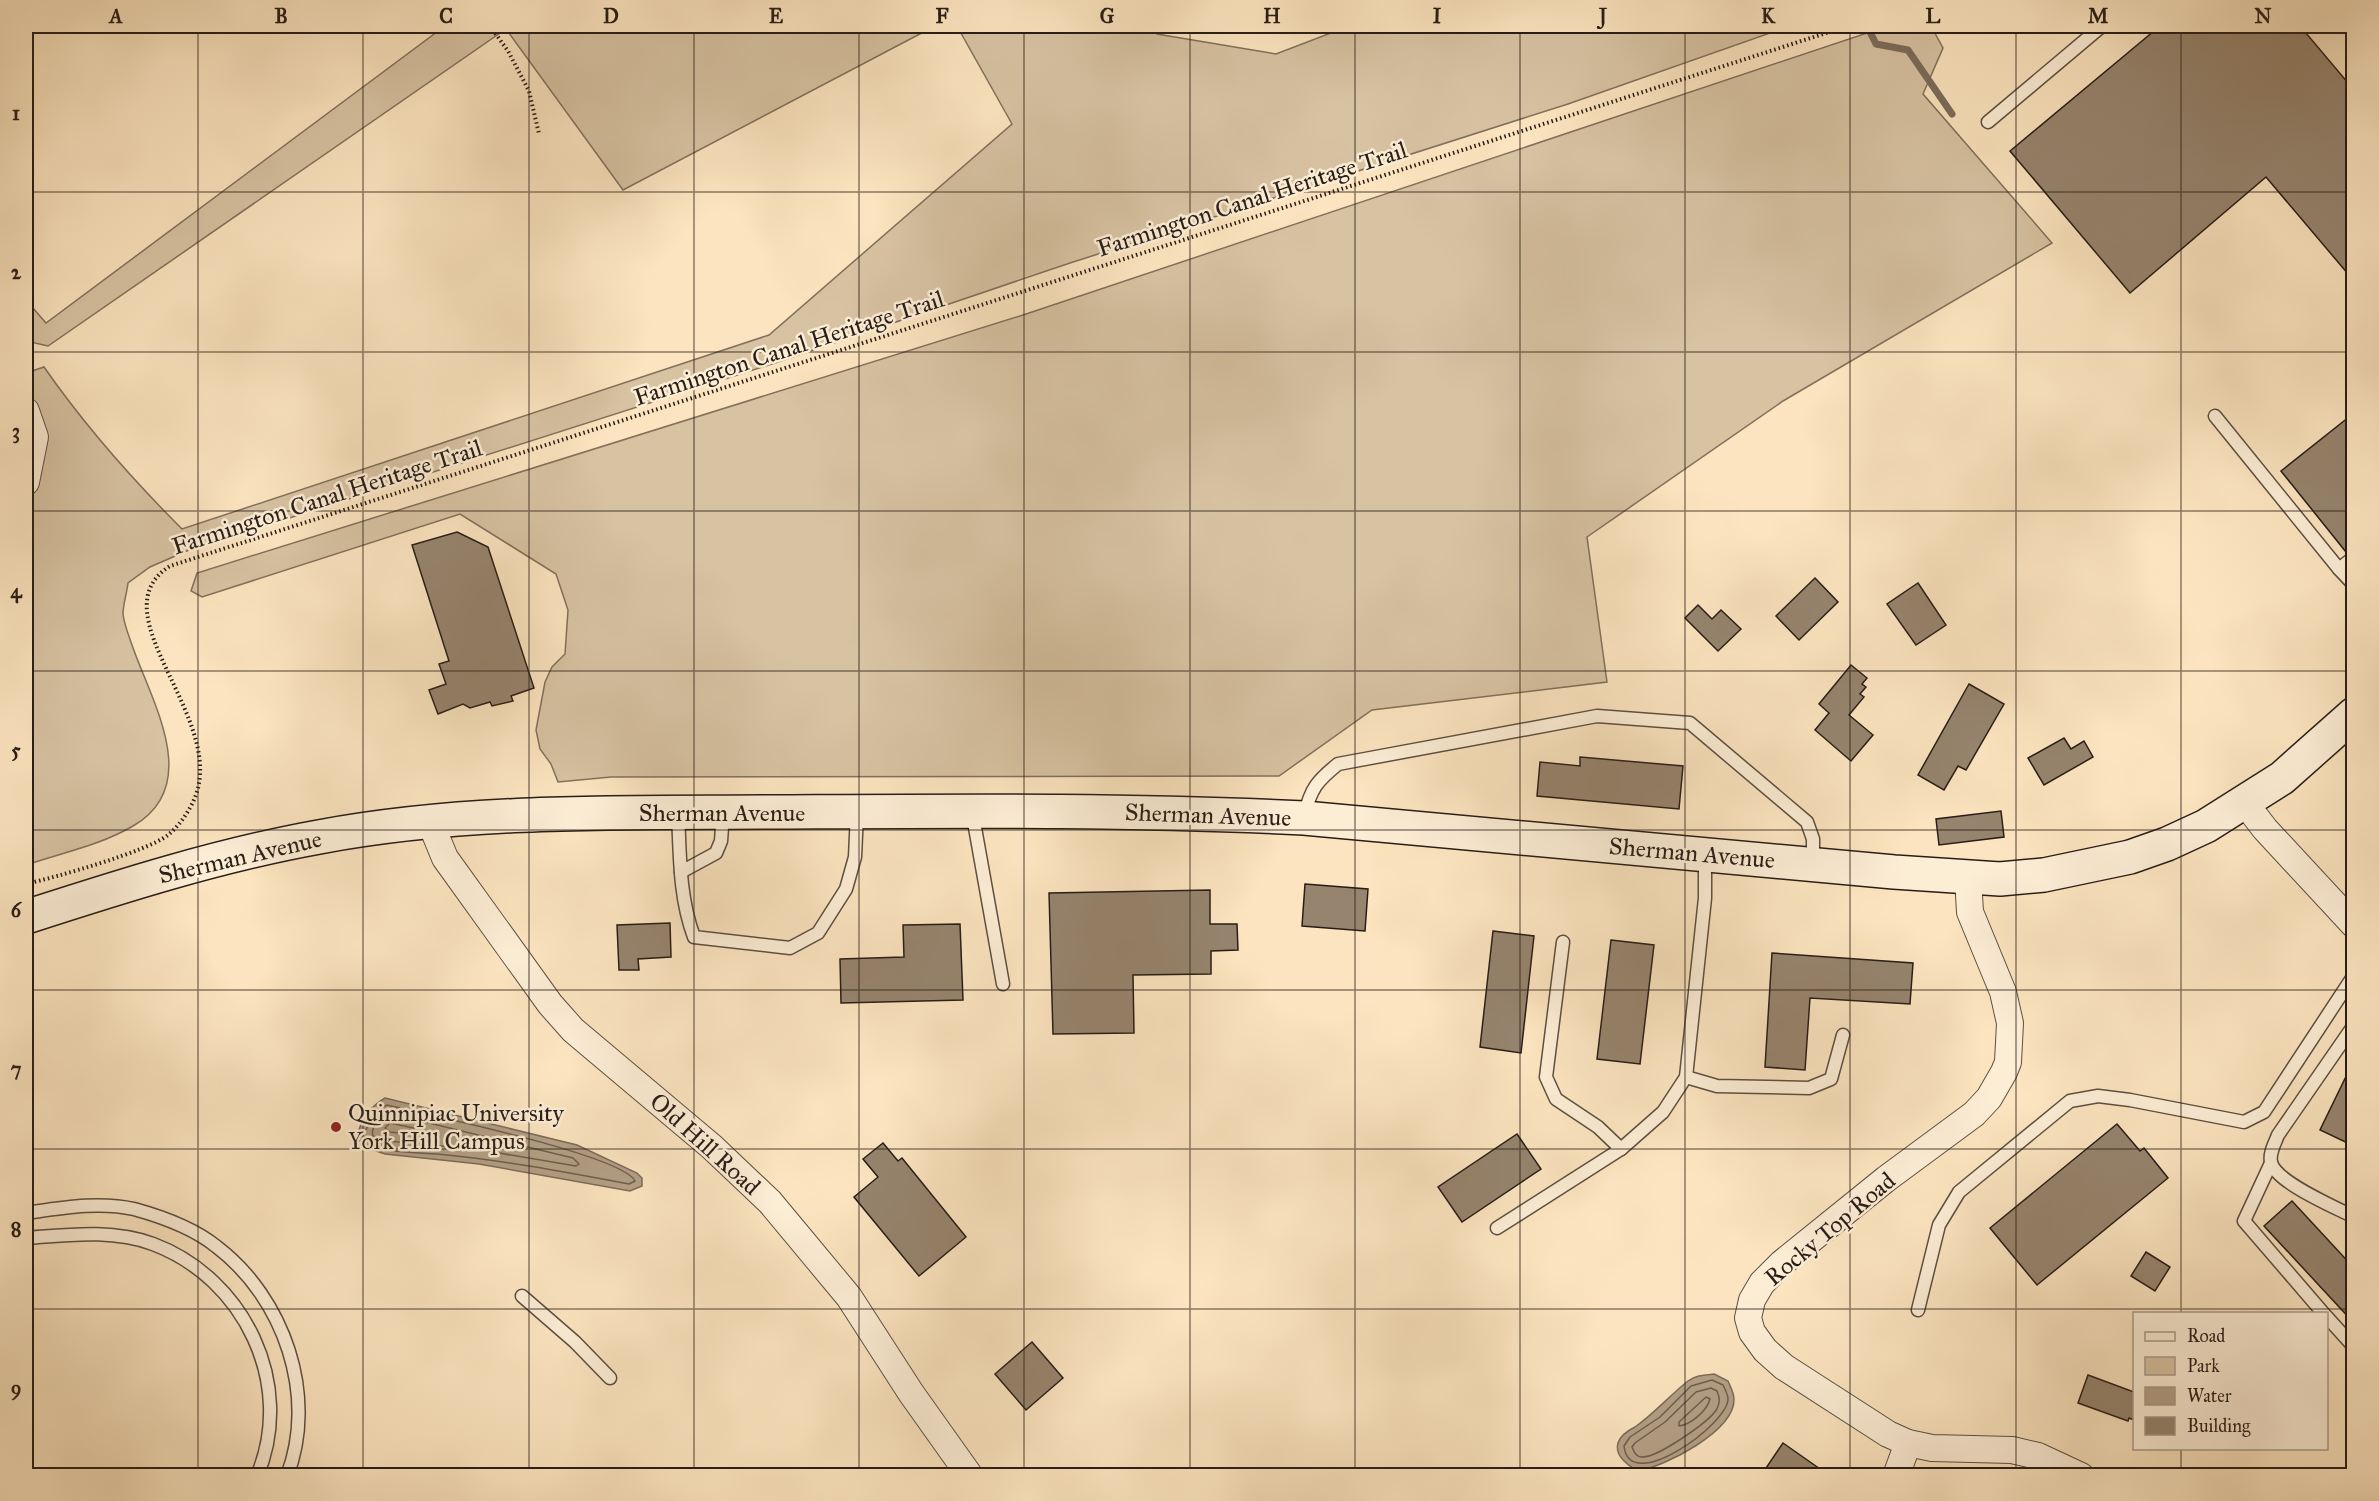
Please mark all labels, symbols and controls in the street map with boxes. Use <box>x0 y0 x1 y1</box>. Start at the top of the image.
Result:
text: A <box>107 4 123 28</box>
text: B <box>274 4 288 28</box>
text: C <box>439 4 453 28</box>
text: D <box>603 4 619 28</box>
text: E <box>769 4 784 28</box>
text: F <box>935 4 949 28</box>
text: G <box>1100 4 1115 28</box>
text: H <box>1263 4 1281 28</box>
text: I <box>1433 4 1442 28</box>
text: J <box>1596 4 1608 30</box>
text: K <box>1761 4 1776 28</box>
text: L <box>1926 4 1941 28</box>
text: M <box>2088 4 2109 28</box>
text: N <box>2255 4 2272 28</box>
text: 1 <box>12 101 20 125</box>
street label: Farmington Canal Heritage Trail <box>1093 134 1411 263</box>
text: 2 <box>11 260 22 284</box>
street label: Farmington Canal Heritage Trail <box>630 283 948 412</box>
text: 3 <box>12 419 20 444</box>
street label: Farmington Canal Heritage Trail <box>168 432 486 561</box>
text: 4 <box>10 579 22 604</box>
text: 5 <box>11 738 21 762</box>
street label: Sherman Avenue <box>1124 797 1292 833</box>
street label: Sherman Avenue <box>639 798 805 828</box>
street label: Sherman Avenue <box>155 824 325 890</box>
street label: Sherman Avenue <box>1608 831 1776 875</box>
text: 6 <box>11 898 23 922</box>
text: 7 <box>11 1057 22 1081</box>
street label: Old Hill Road <box>643 1086 767 1202</box>
place label: Quinnipiac University York Hill Campus <box>348 1098 565 1156</box>
marker: Quinnipiac University York Hill Campus <box>329 1120 343 1134</box>
street label: Rocky Top Road <box>1758 1166 1902 1292</box>
text: 8 <box>11 1217 21 1241</box>
legend <box>2133 1312 2328 1450</box>
text: Road <box>2187 1325 2225 1347</box>
text: Park <box>2187 1355 2220 1377</box>
text: 9 <box>11 1376 21 1401</box>
text: Water <box>2187 1385 2232 1407</box>
text: Building <box>2187 1415 2251 1438</box>

